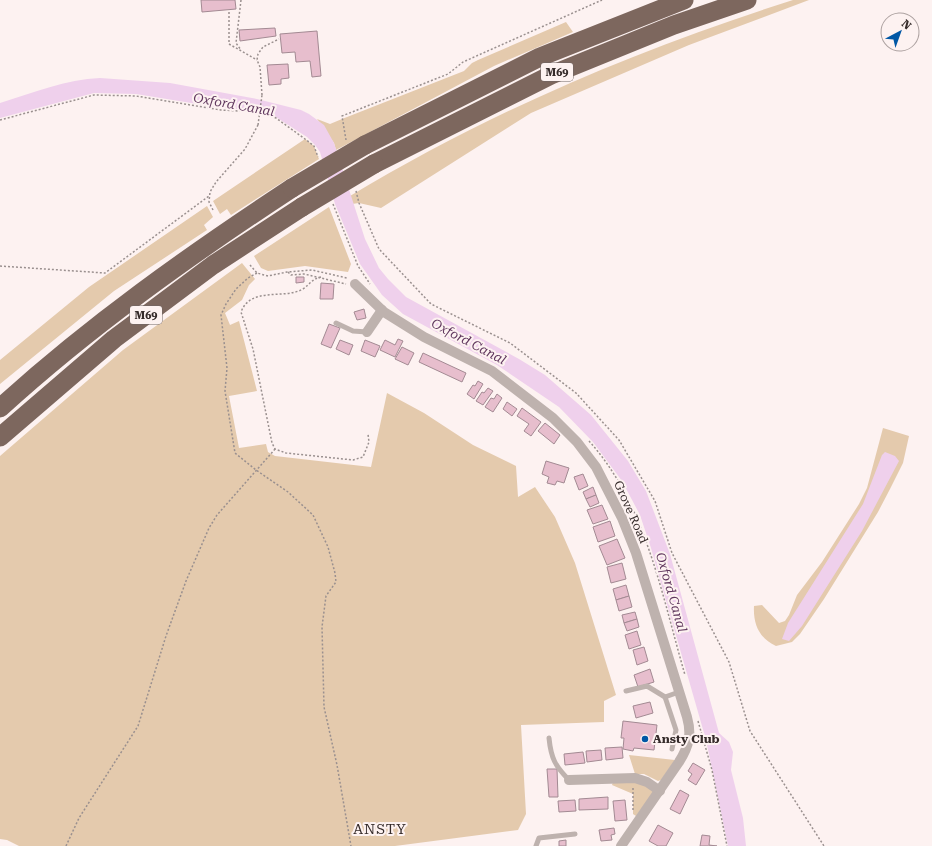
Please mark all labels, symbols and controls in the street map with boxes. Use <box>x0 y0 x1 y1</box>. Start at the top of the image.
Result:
north arrow <box>880 12 920 52</box>
text: N <box>899 17 914 33</box>
road number: M69 <box>541 63 573 81</box>
water label: Oxford Canal <box>192 90 276 119</box>
road number: M69 <box>130 306 162 324</box>
water label: Oxford Canal <box>429 316 509 367</box>
street label: Grove Road <box>611 478 651 546</box>
water label: Oxford Canal <box>653 551 690 634</box>
place label: Ansty Club <box>653 732 720 746</box>
marker: Ansty Club <box>640 734 650 744</box>
district label: ANSTY <box>353 821 407 837</box>

